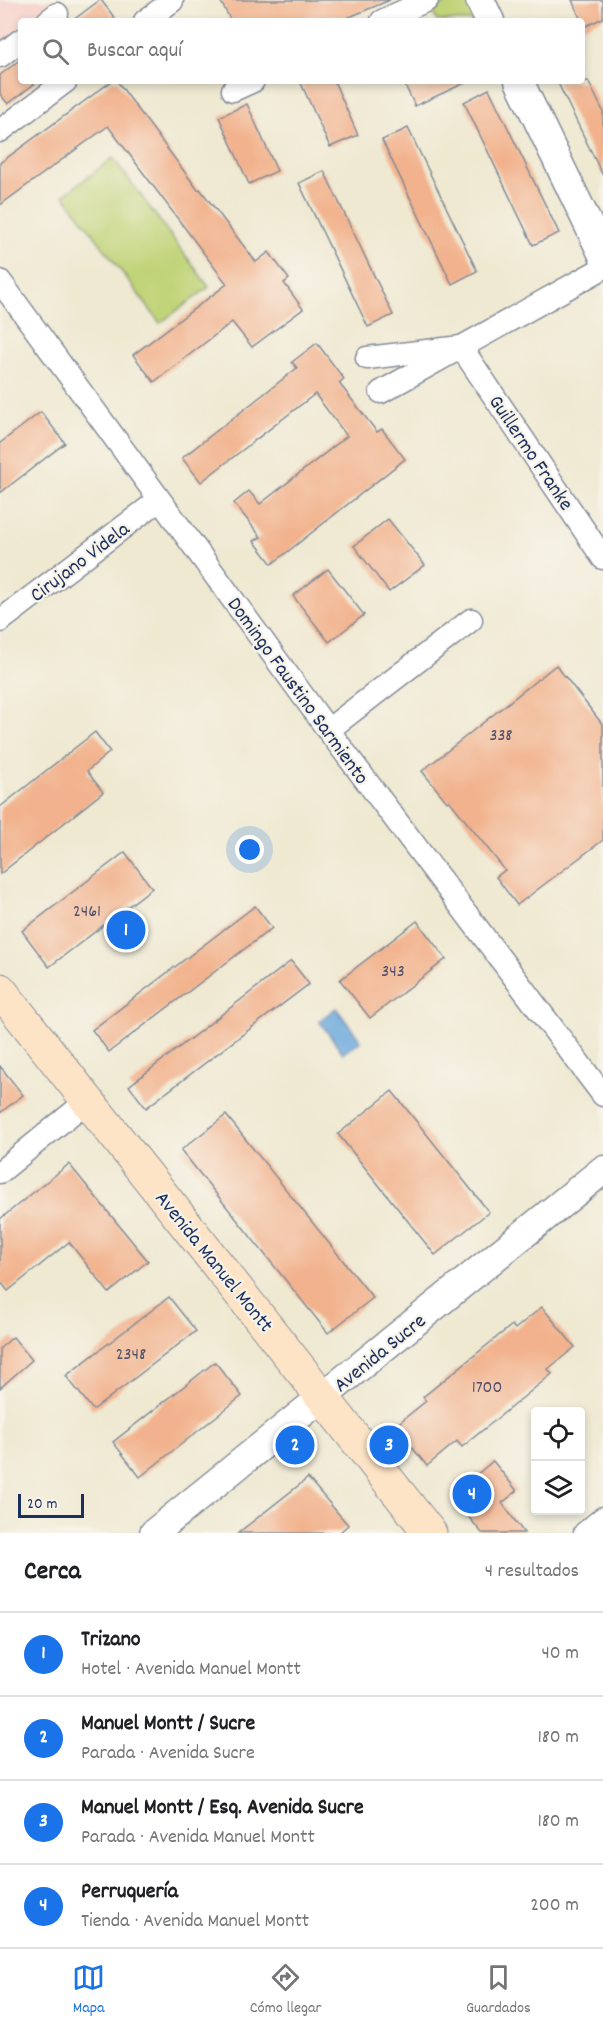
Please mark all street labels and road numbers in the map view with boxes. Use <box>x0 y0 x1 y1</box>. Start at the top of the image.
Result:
street label: Guillermo Franke <box>480 390 579 517</box>
street label: Cirujano Videla <box>25 515 138 611</box>
street label: Domingo Faustino Sarmiento <box>218 592 375 792</box>
street label: Avenida Manuel Montt <box>146 1186 279 1340</box>
street label: Avenida Sucre <box>328 1308 434 1401</box>

